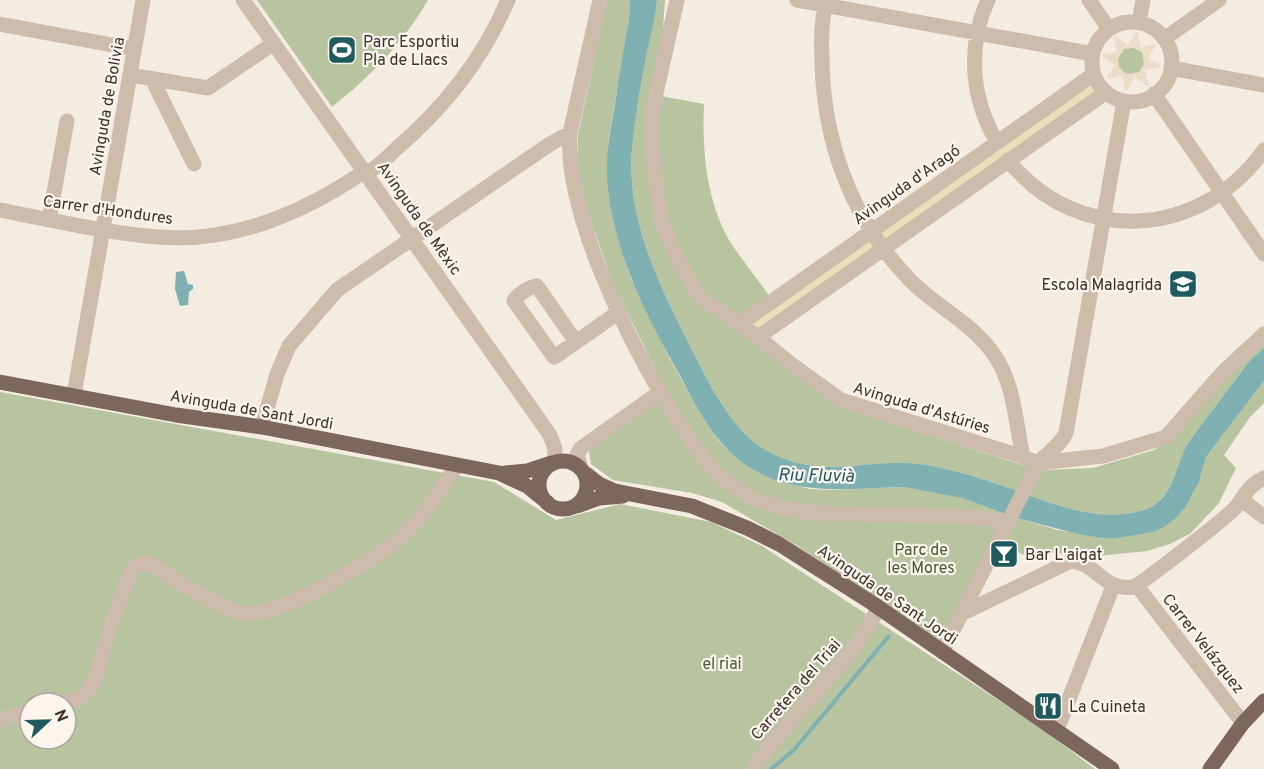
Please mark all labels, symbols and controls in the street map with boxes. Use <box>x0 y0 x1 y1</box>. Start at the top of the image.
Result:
place label: Parc Esportiu Pla de Llacs <box>363 33 459 71</box>
sports icon: Parc Esportiu Pla de Llacs <box>326 34 358 66</box>
street label: Avinguda de Bolivia <box>86 35 130 177</box>
street label: Avinguda d'Aragó <box>850 141 965 230</box>
street label: Avinguda de Mèxic <box>372 159 465 280</box>
street label: Carrer d'Hondures <box>41 192 174 230</box>
school or university icon: Escola Malagrida <box>1167 268 1199 300</box>
place label: Escola Malagrida <box>1042 276 1162 296</box>
street label: Avinguda d'Astúries <box>851 379 992 439</box>
street label: Avinguda de Sant Jordi <box>169 387 335 435</box>
water label: Riu Fluvià <box>778 464 855 489</box>
bar icon: Bar L'aigat <box>988 538 1020 570</box>
street label: Avinguda de Sant Jordi <box>813 541 961 650</box>
park label: Parc de les Mores <box>887 541 955 579</box>
place label: Bar L'aigat <box>1025 546 1102 566</box>
street label: Carrer Velázquez <box>1157 590 1248 698</box>
street label: Carretera del Triai <box>747 636 846 745</box>
park label: el riai <box>702 655 742 675</box>
restaurant icon: La Cuineta <box>1032 690 1064 722</box>
north arrow <box>18 691 78 751</box>
place label: La Cuineta <box>1069 698 1146 718</box>
text: N <box>49 707 71 725</box>

